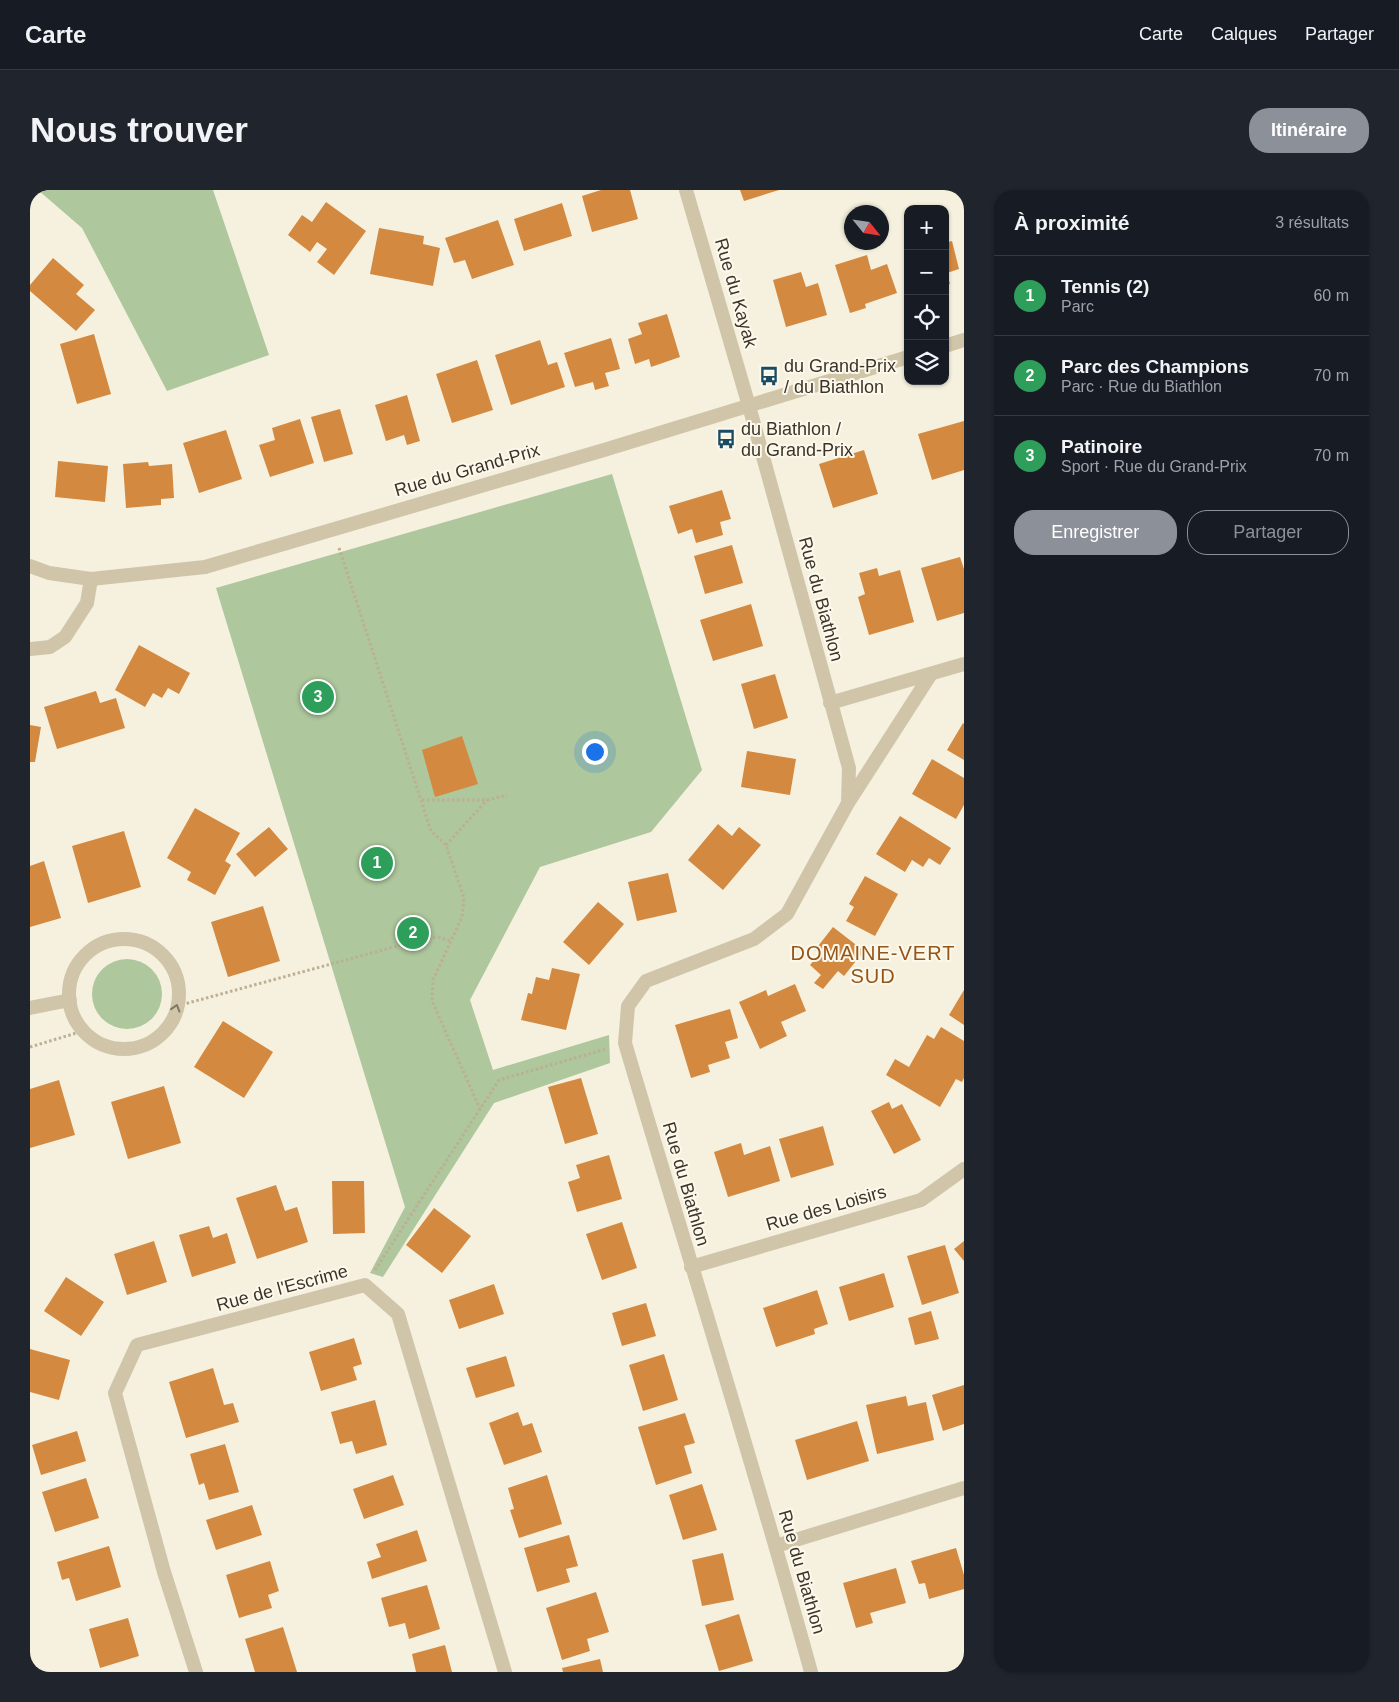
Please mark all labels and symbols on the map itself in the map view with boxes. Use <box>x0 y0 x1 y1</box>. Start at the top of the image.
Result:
north arrow <box>844 205 889 250</box>
street label: Rue du Kayak <box>711 236 761 351</box>
place label: du Grand-Prix / du Biathlon <box>784 356 896 397</box>
bus stop icon: du Grand-Prix / du Biathlon <box>758 365 780 387</box>
place label: du Biathlon / du Grand-Prix <box>741 419 853 460</box>
bus stop icon: du Biathlon / du Grand-Prix <box>715 428 737 450</box>
street label: Rue du Grand-Prix <box>392 440 542 500</box>
street label: Rue du Biathlon <box>795 535 847 663</box>
pin: 3 <box>302 678 334 716</box>
your location <box>582 739 608 765</box>
pin: 1 <box>361 844 393 882</box>
pin: 2 <box>397 914 429 952</box>
district label: DOMAINE-VERT SUD <box>791 942 955 987</box>
one-way arrow <box>171 1005 181 1013</box>
street label: Rue du Biathlon <box>659 1120 713 1248</box>
street label: Rue des Loisirs <box>764 1181 888 1235</box>
street label: Rue de l'Escrime <box>214 1261 350 1315</box>
street label: Rue du Biathlon <box>775 1508 829 1636</box>

